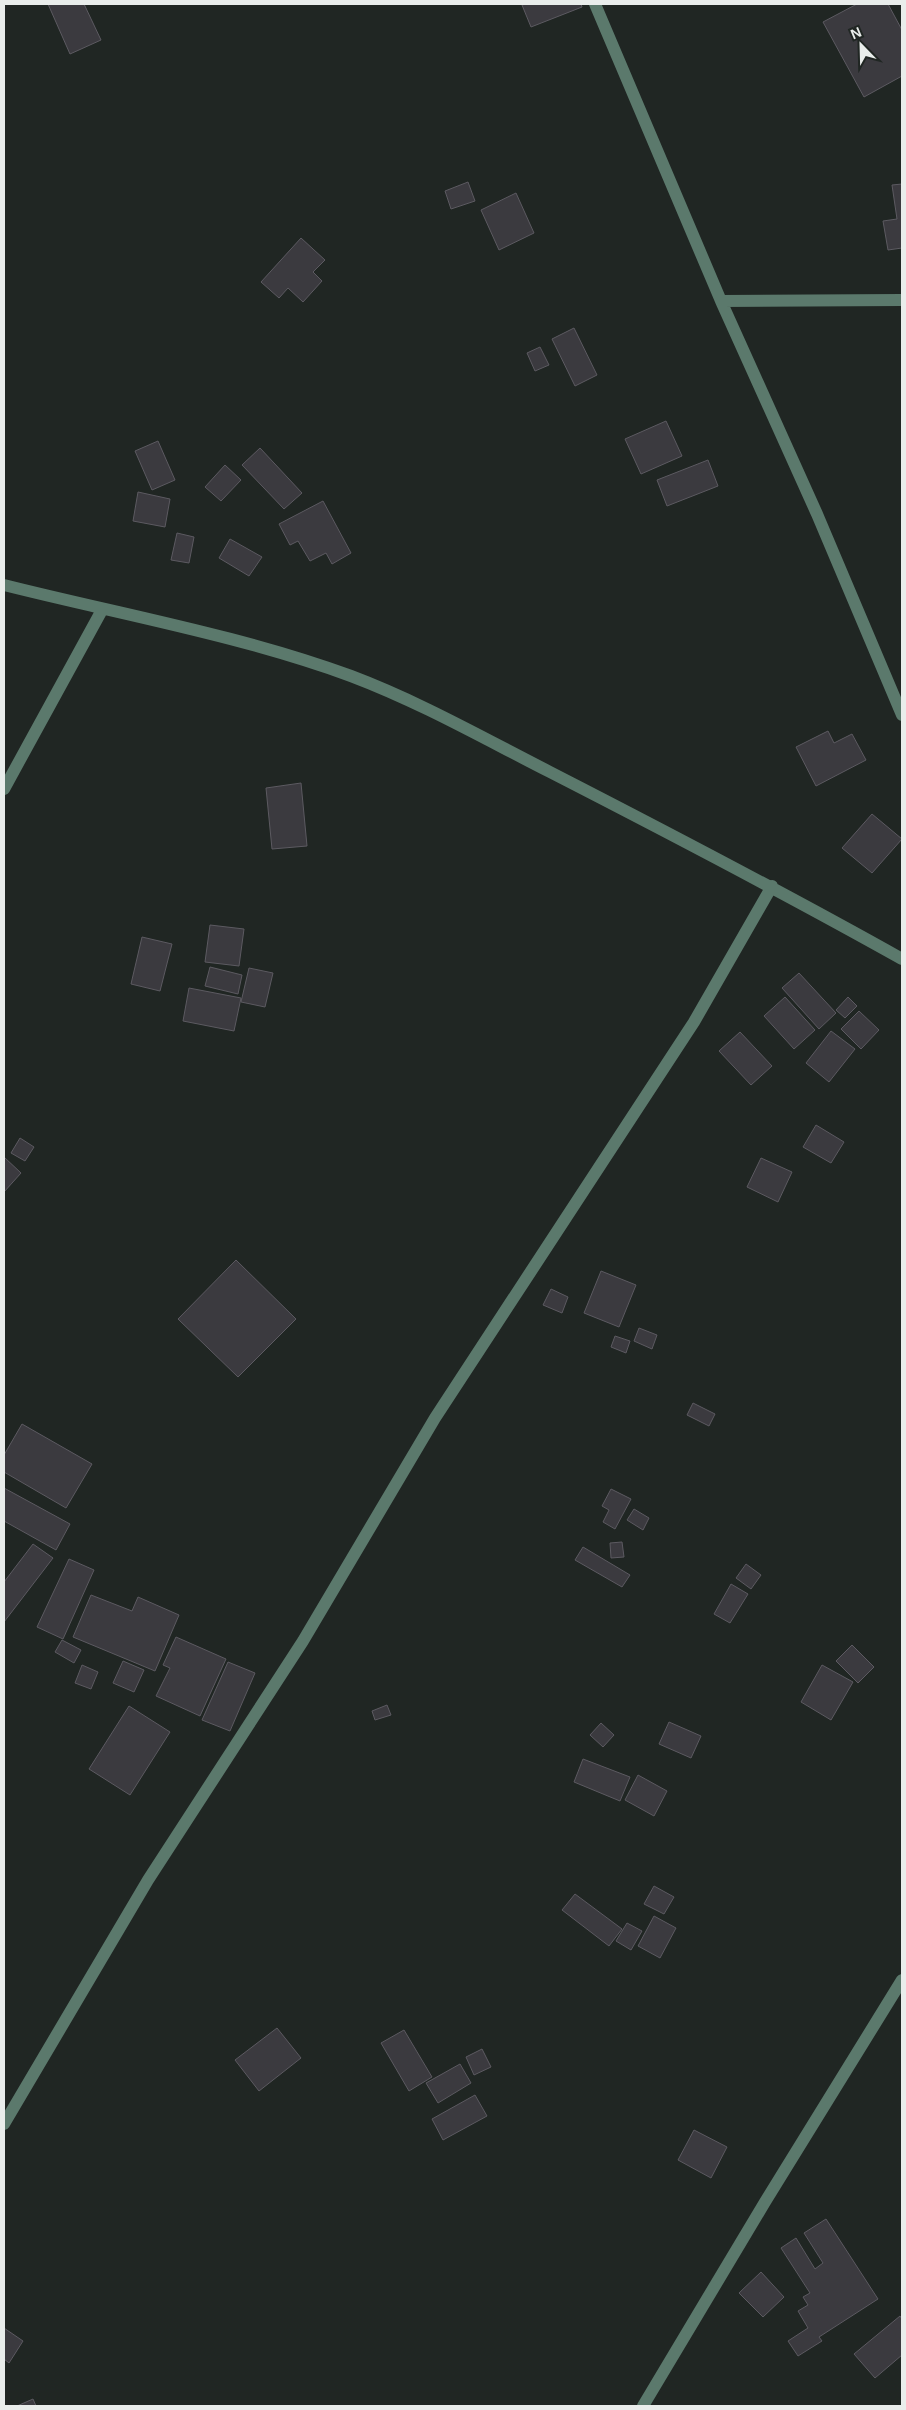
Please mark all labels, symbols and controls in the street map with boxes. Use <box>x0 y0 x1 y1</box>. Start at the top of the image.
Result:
north arrow <box>836 20 886 70</box>
text: N <box>848 24 864 42</box>

